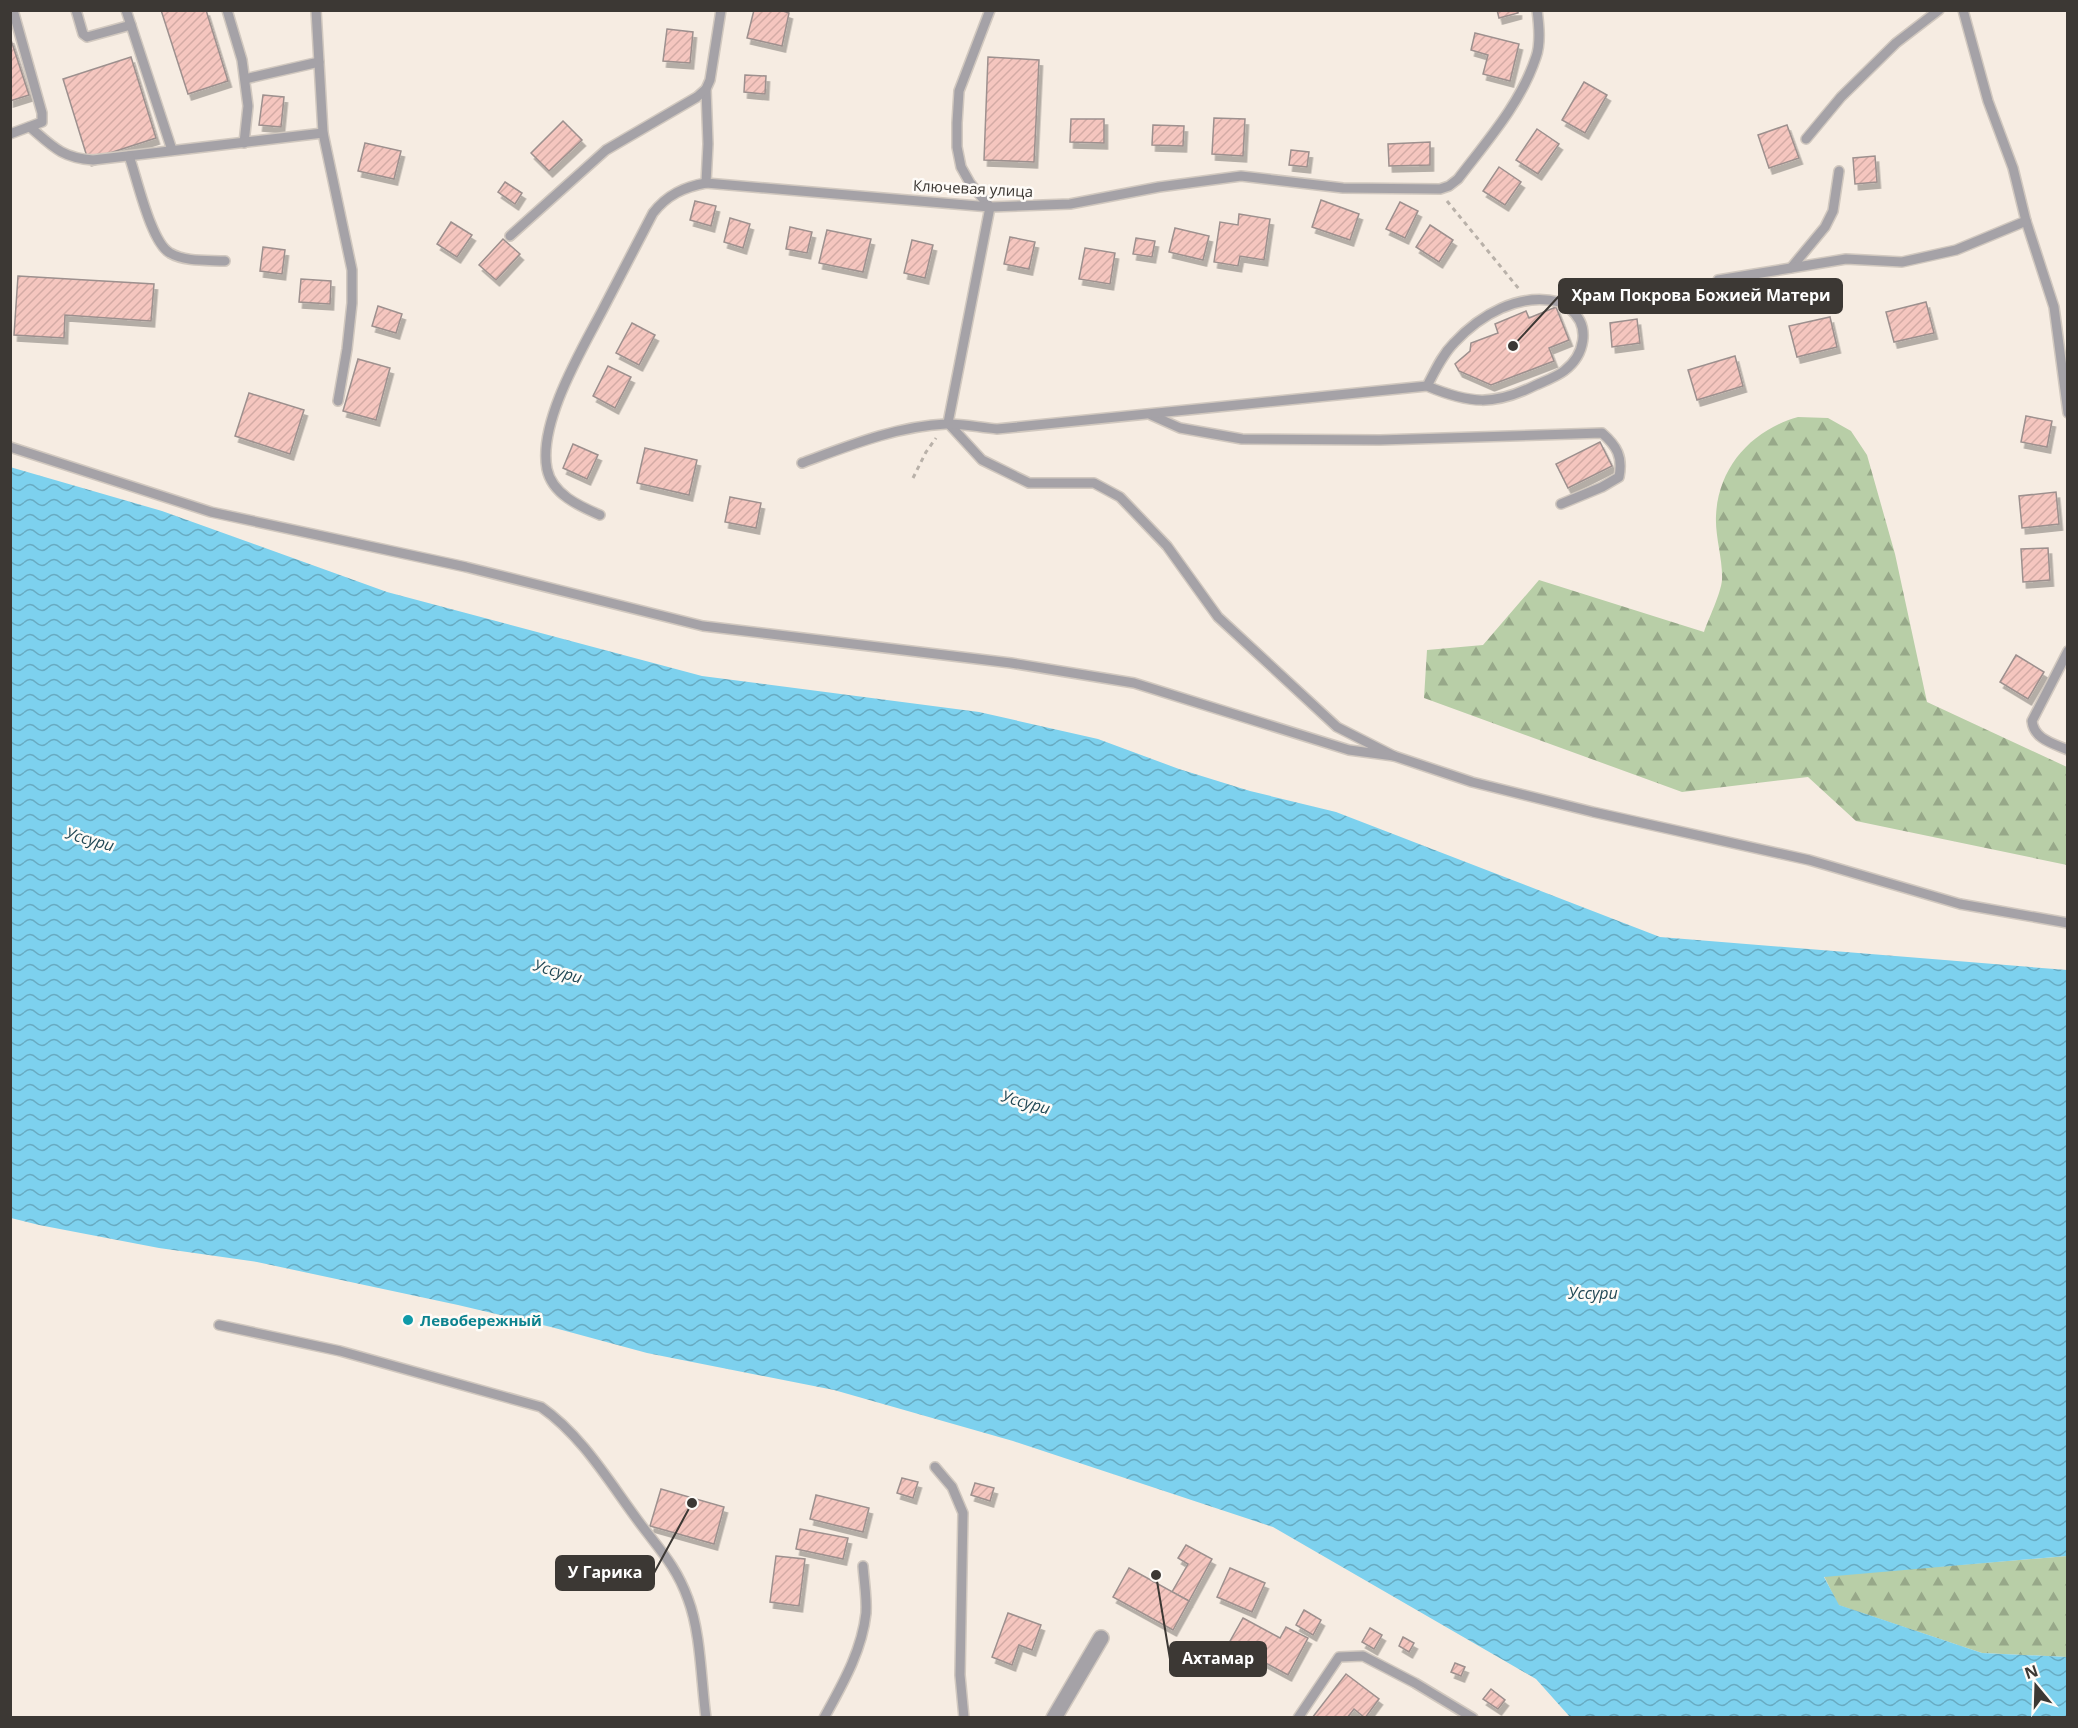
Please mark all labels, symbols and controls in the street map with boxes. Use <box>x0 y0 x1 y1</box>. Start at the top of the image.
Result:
street label: Ключевая улица <box>912 175 1034 201</box>
callout: Храм Покрова Божией Матери <box>1559 279 1842 313</box>
text: Храм Покрова Божией Матери <box>1571 284 1831 306</box>
water label: Уссури <box>62 821 117 856</box>
water label: Уссури <box>530 953 585 988</box>
water label: Уссури <box>998 1084 1053 1119</box>
water label: Уссури <box>1567 1282 1618 1304</box>
place label: Левобережный <box>420 1310 542 1330</box>
marker: Левобережный <box>401 1313 415 1327</box>
callout: У Гарика <box>556 1556 654 1590</box>
text: У Гарика <box>568 1561 642 1583</box>
callout: Ахтамар <box>1170 1642 1266 1676</box>
text: Ахтамар <box>1182 1647 1254 1669</box>
north arrow <box>2006 1656 2066 1716</box>
text: N <box>2021 1659 2041 1684</box>

